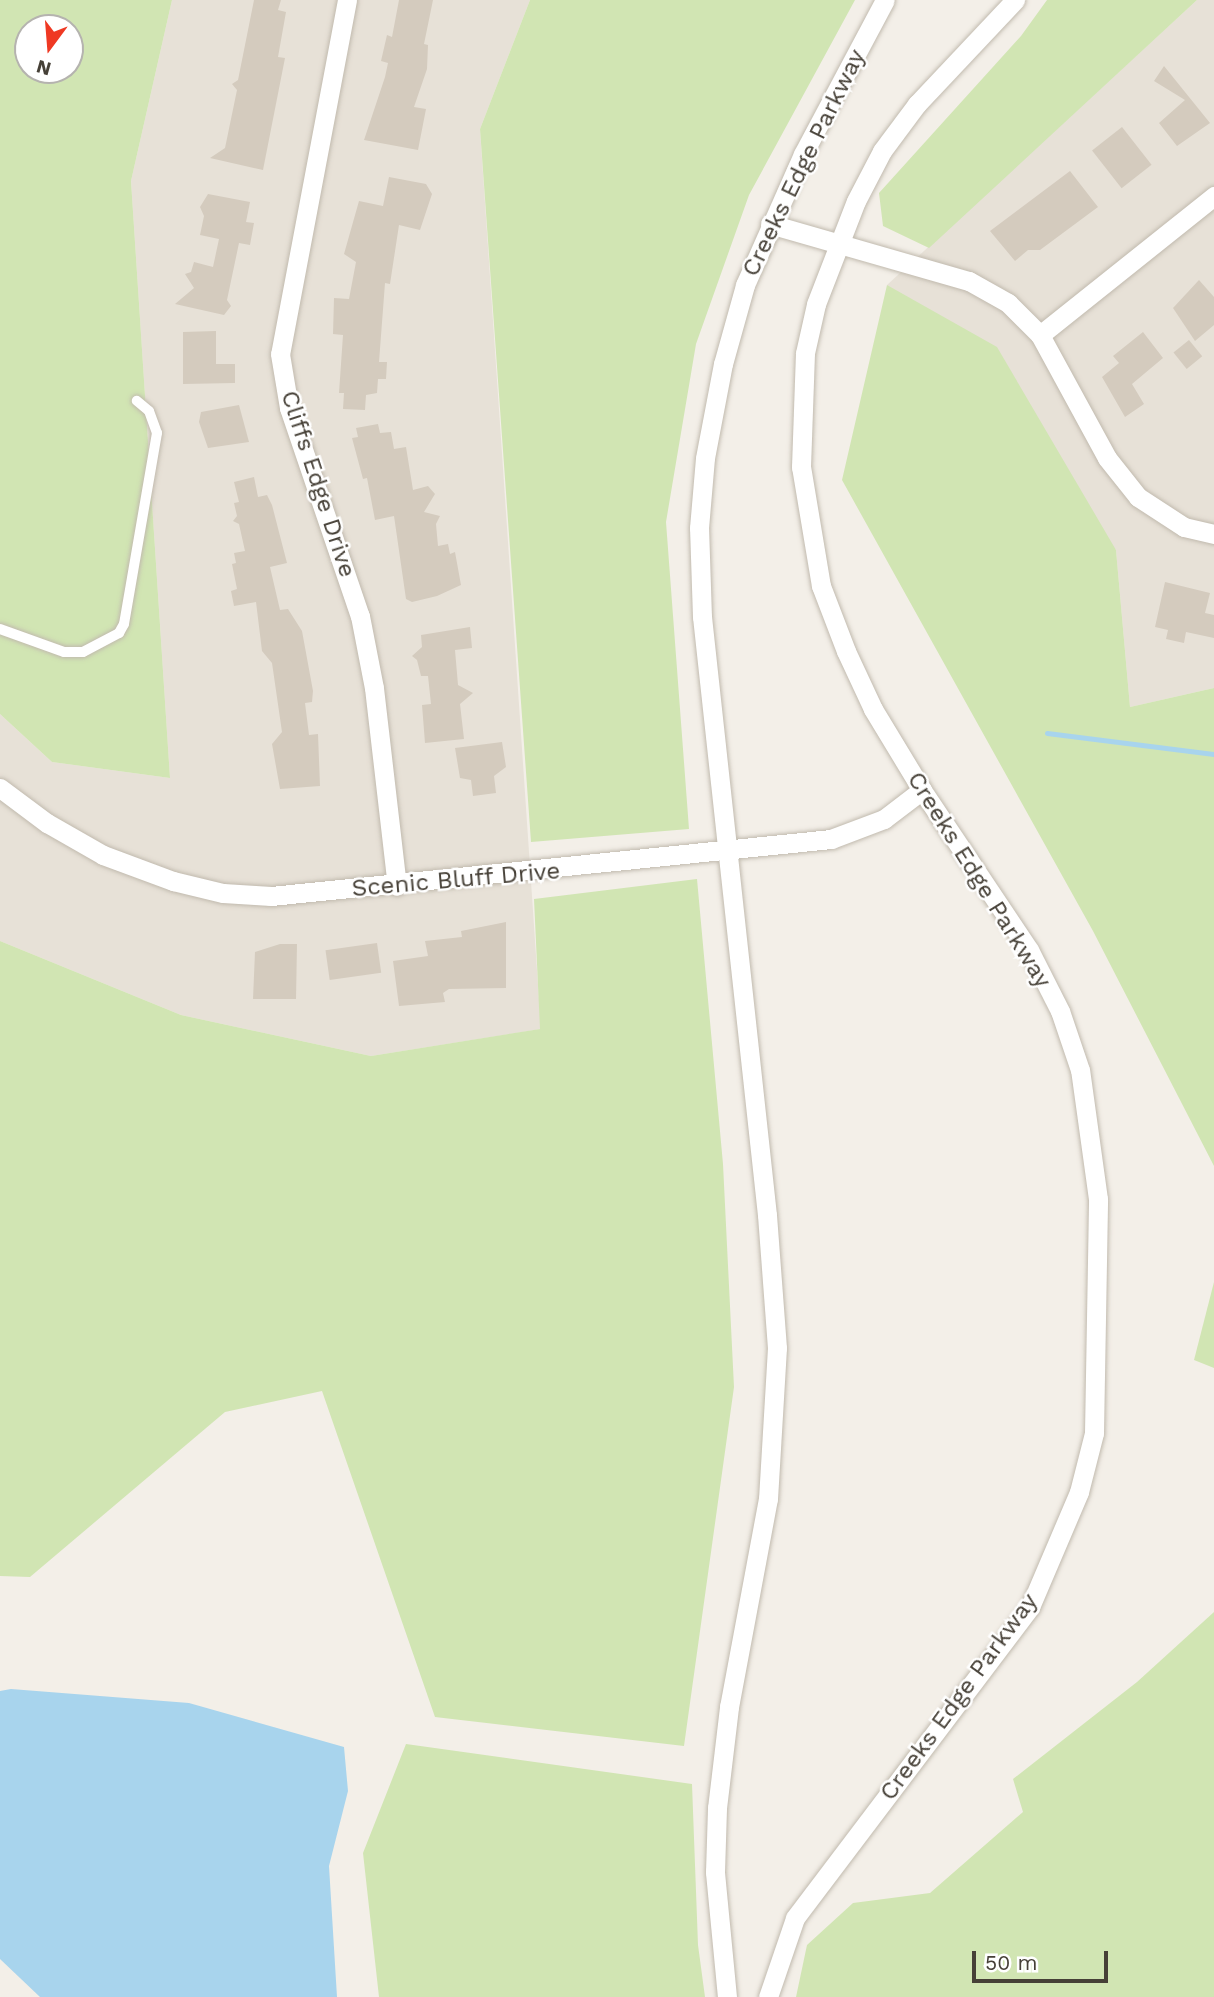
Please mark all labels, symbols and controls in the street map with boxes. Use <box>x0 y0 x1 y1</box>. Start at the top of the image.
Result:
north arrow <box>14 14 84 84</box>
street label: Creeks Edge Parkway <box>736 45 872 281</box>
text: N <box>34 55 54 81</box>
street label: Cliffs Edge Drive <box>274 387 362 581</box>
street label: Creeks Edge Parkway <box>901 767 1057 993</box>
street label: Scenic Bluff Drive <box>350 856 562 904</box>
street label: Creeks Edge Parkway <box>874 1588 1044 1806</box>
scale bar <box>976 1938 1112 1982</box>
text: 50 m <box>985 1950 1037 1975</box>

